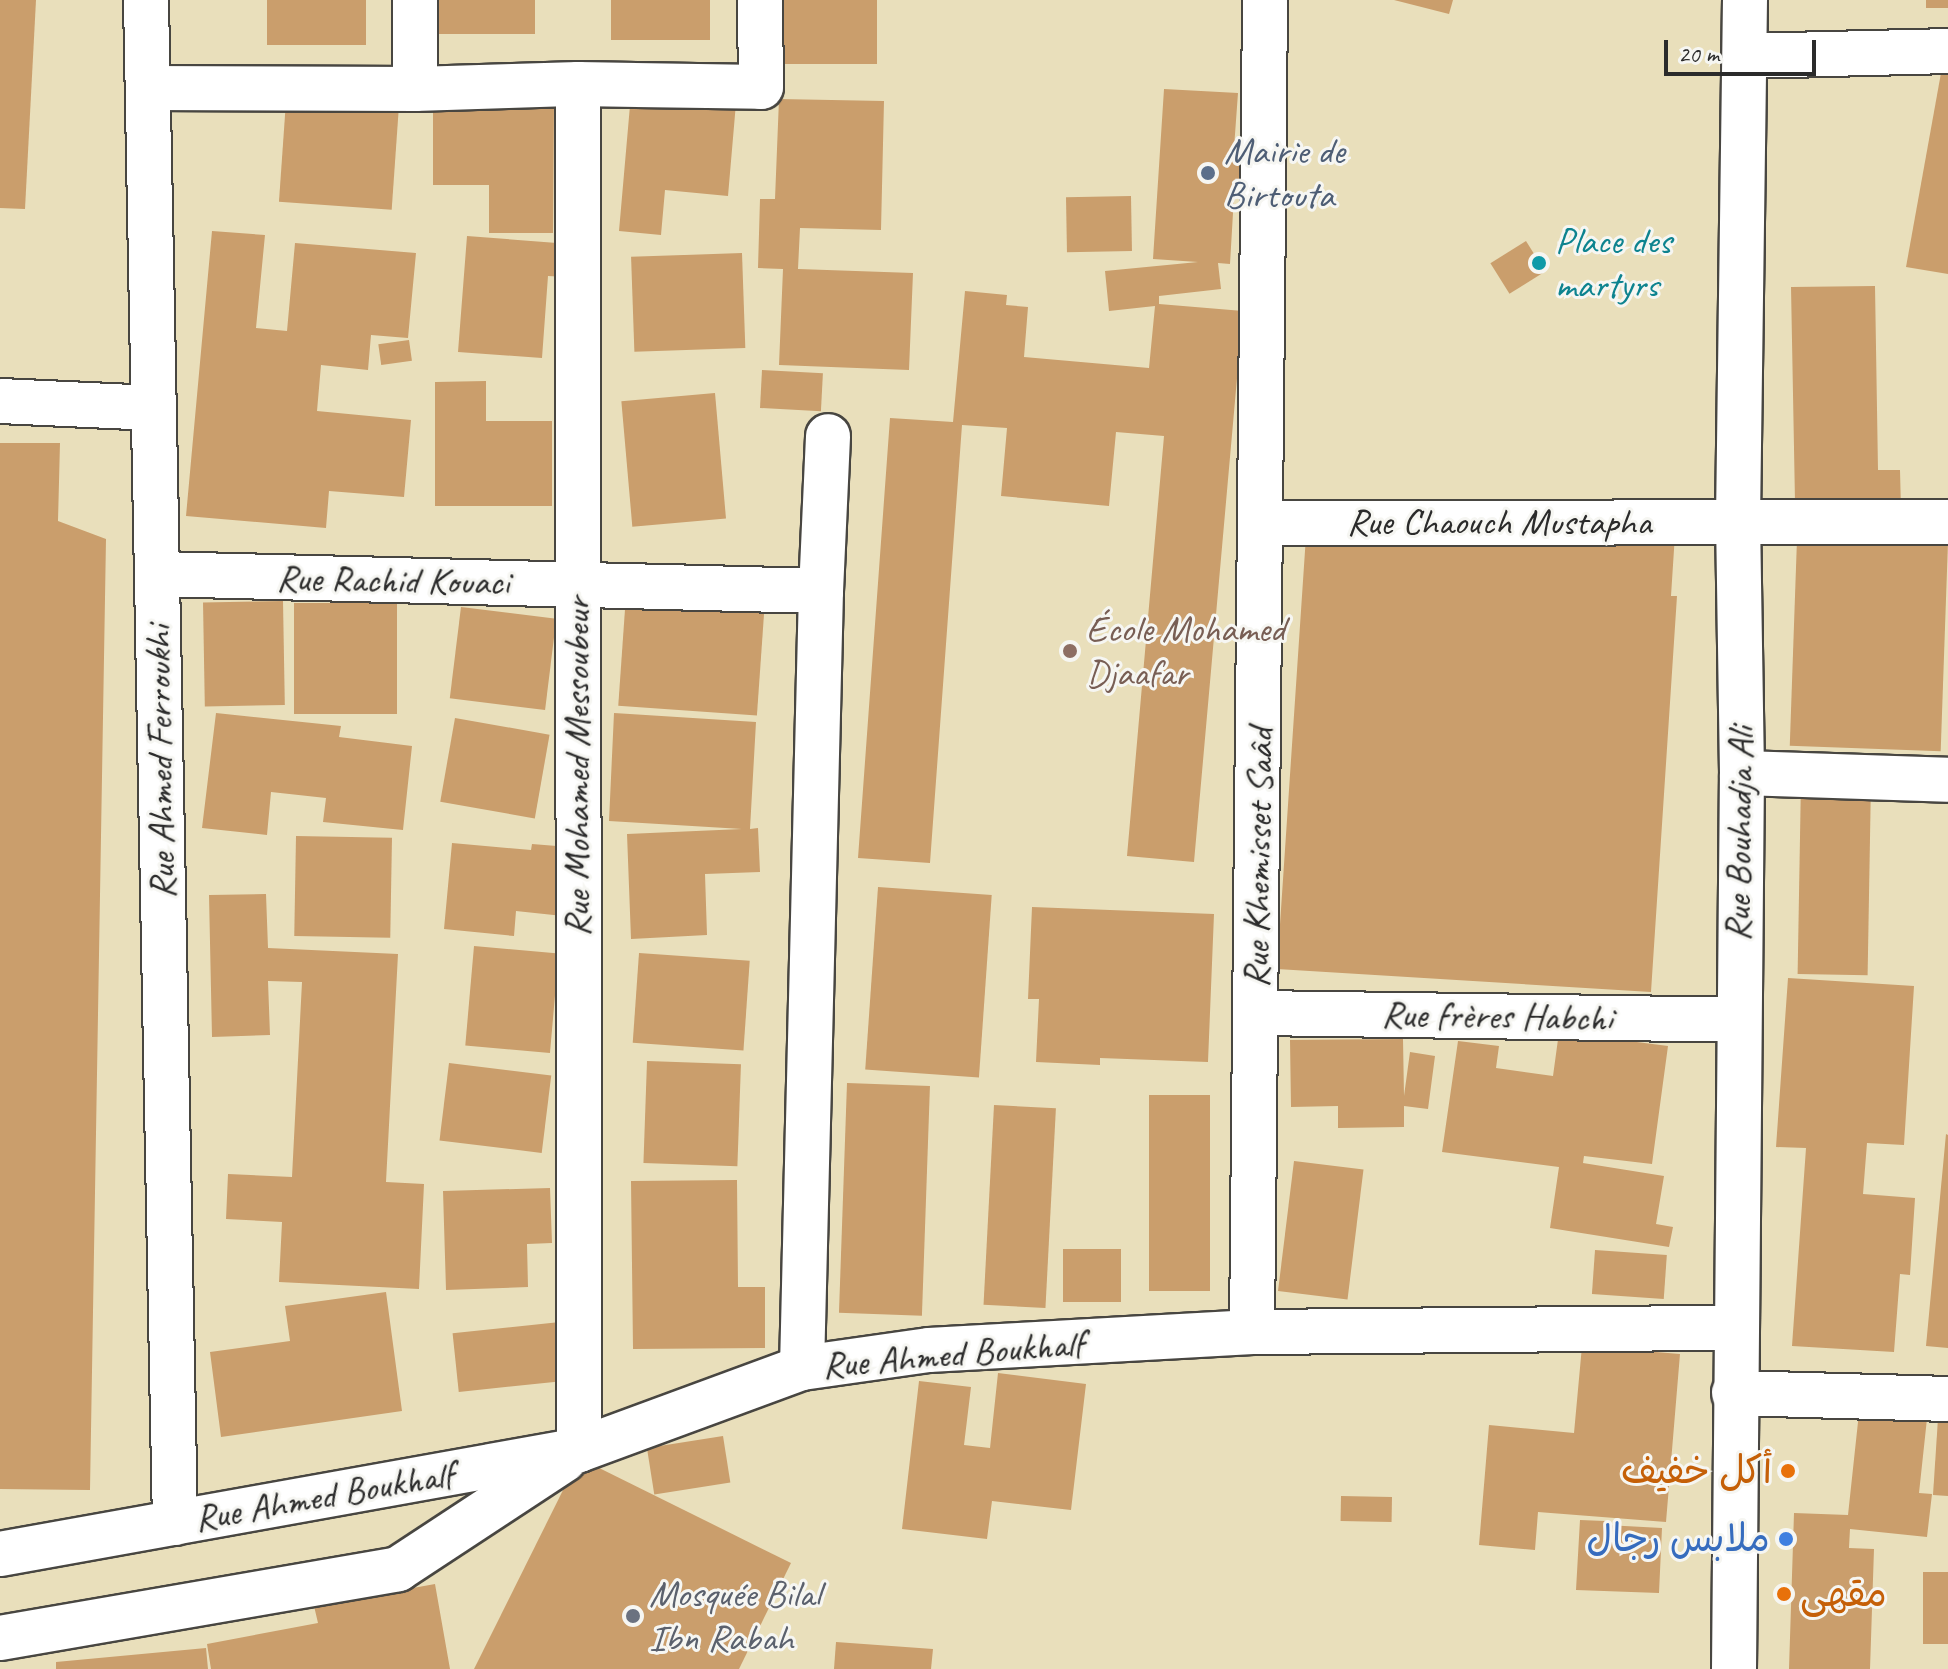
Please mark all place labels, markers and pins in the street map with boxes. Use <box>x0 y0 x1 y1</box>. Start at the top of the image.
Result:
place label: Mairie de Birtouta <box>1224 128 1345 218</box>
marker: Mairie de Birtouta <box>1199 164 1217 182</box>
place label: Place des martyrs <box>1555 218 1671 308</box>
marker: Place des martyrs <box>1530 254 1548 272</box>
place label: École Mohamed Djaafar <box>1086 606 1286 696</box>
marker: École Mohamed Djaafar <box>1061 642 1079 660</box>
place label: أكل خفيف <box>1621 1448 1772 1494</box>
marker: أكل خفيف <box>1779 1462 1797 1480</box>
place label: ملابس رجال <box>1586 1516 1770 1562</box>
marker: ملابس رجال <box>1777 1530 1795 1548</box>
place label: Mosquée Bilal Ibn Rabah <box>649 1571 820 1660</box>
place label: مقهى <box>1800 1571 1887 1617</box>
marker: مقهى <box>1775 1585 1793 1603</box>
marker: Mosquée Bilal Ibn Rabah <box>624 1607 642 1625</box>

